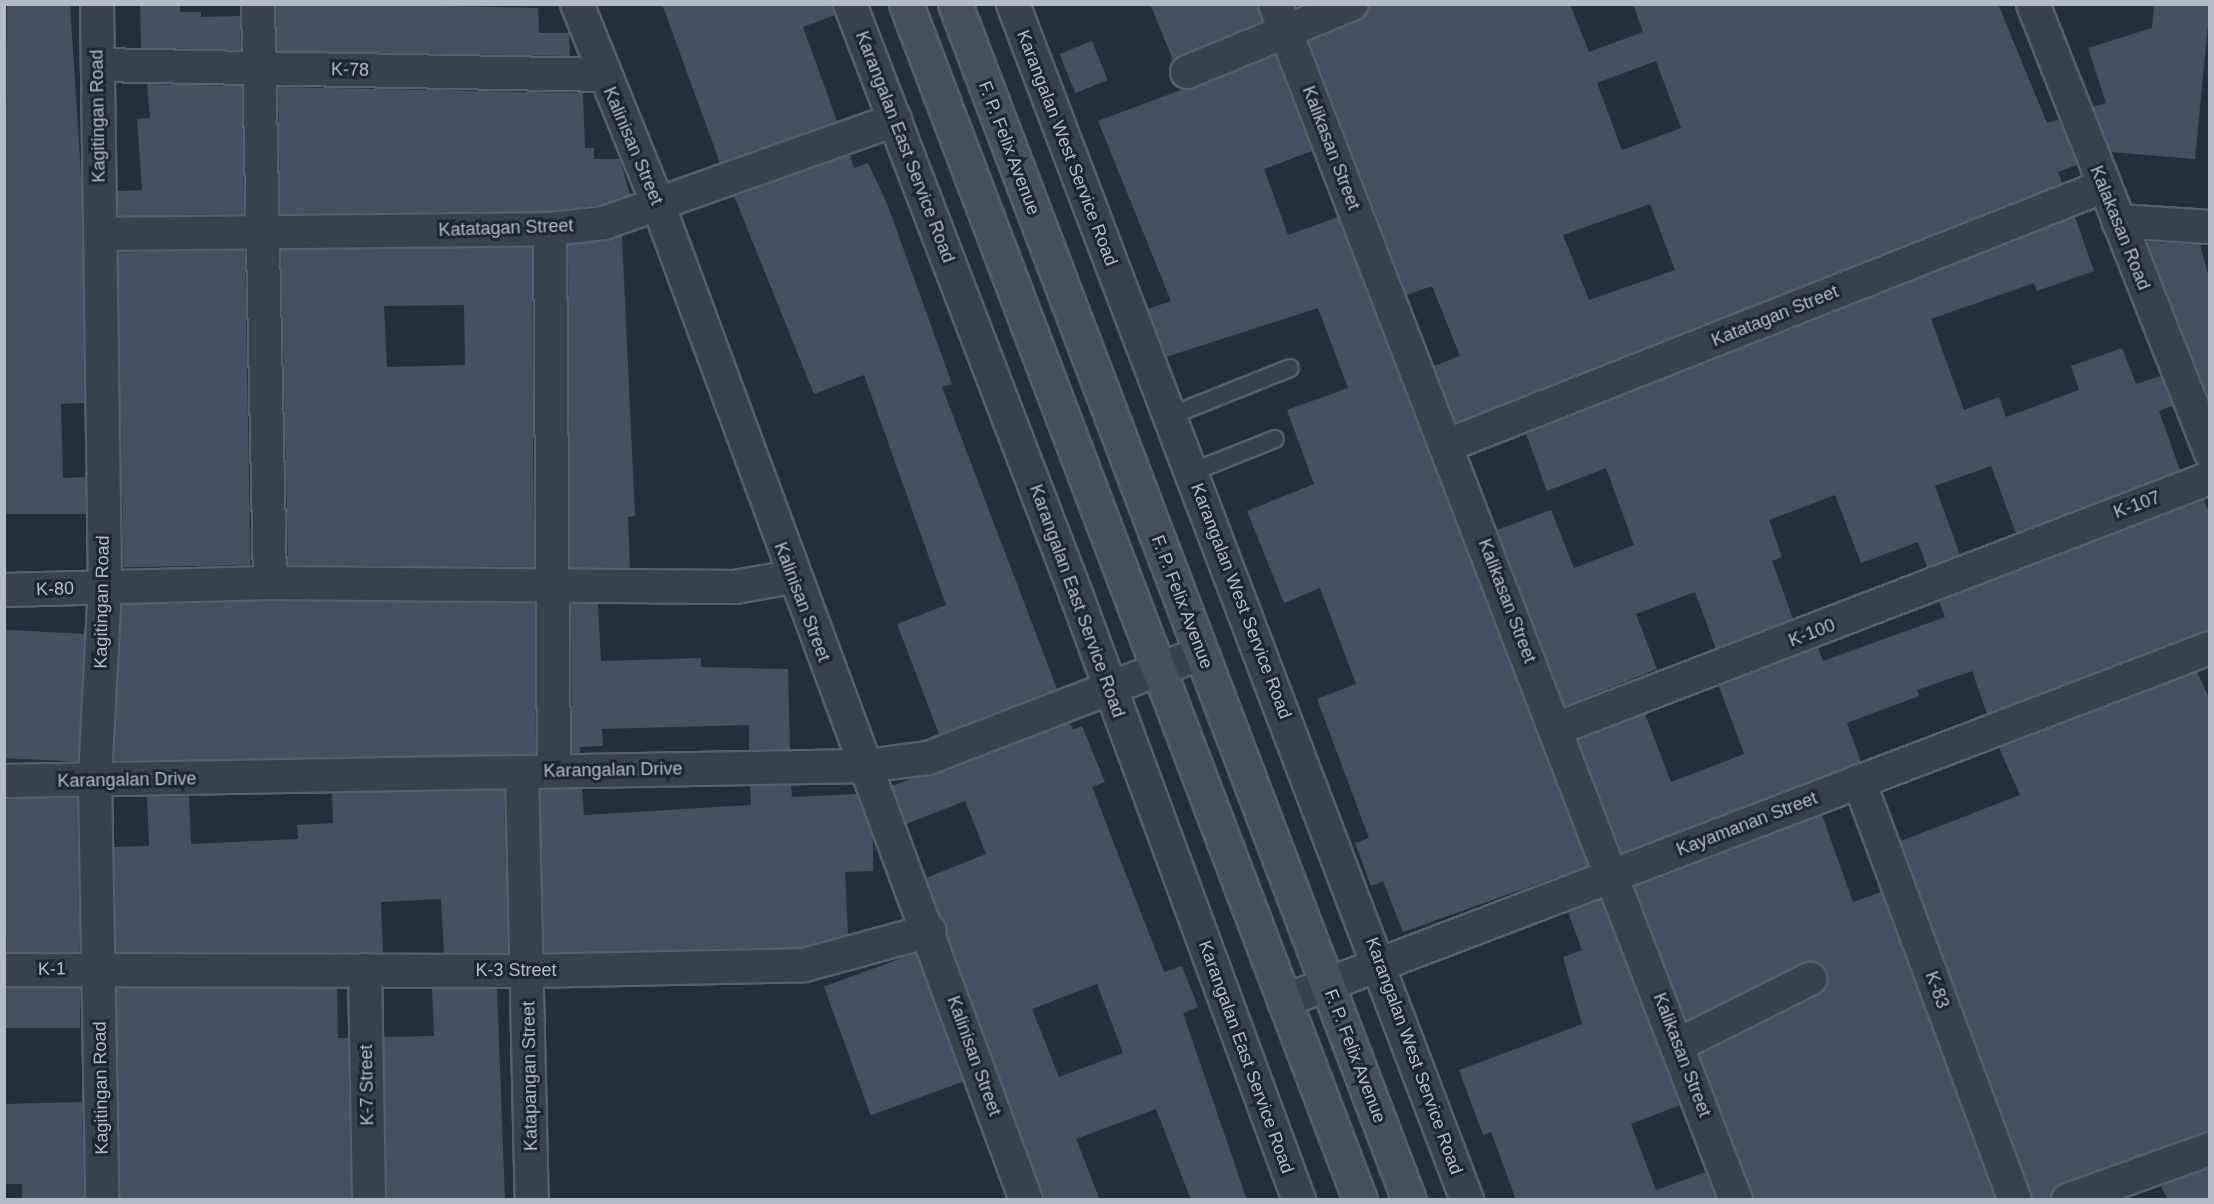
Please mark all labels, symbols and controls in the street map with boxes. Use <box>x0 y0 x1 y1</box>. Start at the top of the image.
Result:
street label: Karangalan West Service Road <box>1012 27 1122 269</box>
street label: Karangalan East Service Road <box>851 28 959 266</box>
street label: Kagitingan Road <box>86 49 110 183</box>
street label: K-78 <box>331 59 369 81</box>
street label: F. P. Felix Avenue <box>973 78 1045 218</box>
street label: Kalikasan Street <box>1297 83 1365 213</box>
street label: Kalinisan Street <box>598 84 668 208</box>
street label: Kalakasan Road <box>2085 163 2155 293</box>
street label: Katatagan Street <box>438 215 574 241</box>
street label: Katatagan Street <box>1708 281 1842 351</box>
street label: Karangalan West Service Road <box>1186 480 1296 722</box>
street label: Karangalan East Service Road <box>1025 482 1129 720</box>
street label: K-107 <box>2111 487 2163 523</box>
street label: F. P. Felix Avenue <box>1146 532 1218 672</box>
street label: Kagitingan Road <box>90 535 114 669</box>
street label: Kalikasan Street <box>1473 536 1541 666</box>
street label: Kalinisan Street <box>769 539 835 665</box>
street label: K-80 <box>36 578 74 600</box>
street label: K-100 <box>1786 614 1838 652</box>
street label: Karangalan Drive <box>543 758 683 782</box>
street label: Karangalan Drive <box>57 768 197 792</box>
street label: Kayamanan Street <box>1674 787 1820 861</box>
street label: Karangalan West Service Road <box>1361 934 1467 1178</box>
street label: Karangalan East Service Road <box>1194 938 1298 1176</box>
street label: K-1 <box>38 958 66 980</box>
street label: K-3 Street <box>475 959 557 981</box>
street label: K-83 <box>1920 968 1954 1012</box>
street label: F. P. Felix Avenue <box>1319 986 1391 1126</box>
street label: Kalikasan Street <box>1648 990 1716 1120</box>
street label: Kalinisan Street <box>942 993 1006 1119</box>
street label: Katapangan Street <box>518 1001 542 1151</box>
street label: Kagitingan Road <box>89 1021 113 1155</box>
street label: K-7 Street <box>355 1044 379 1126</box>

